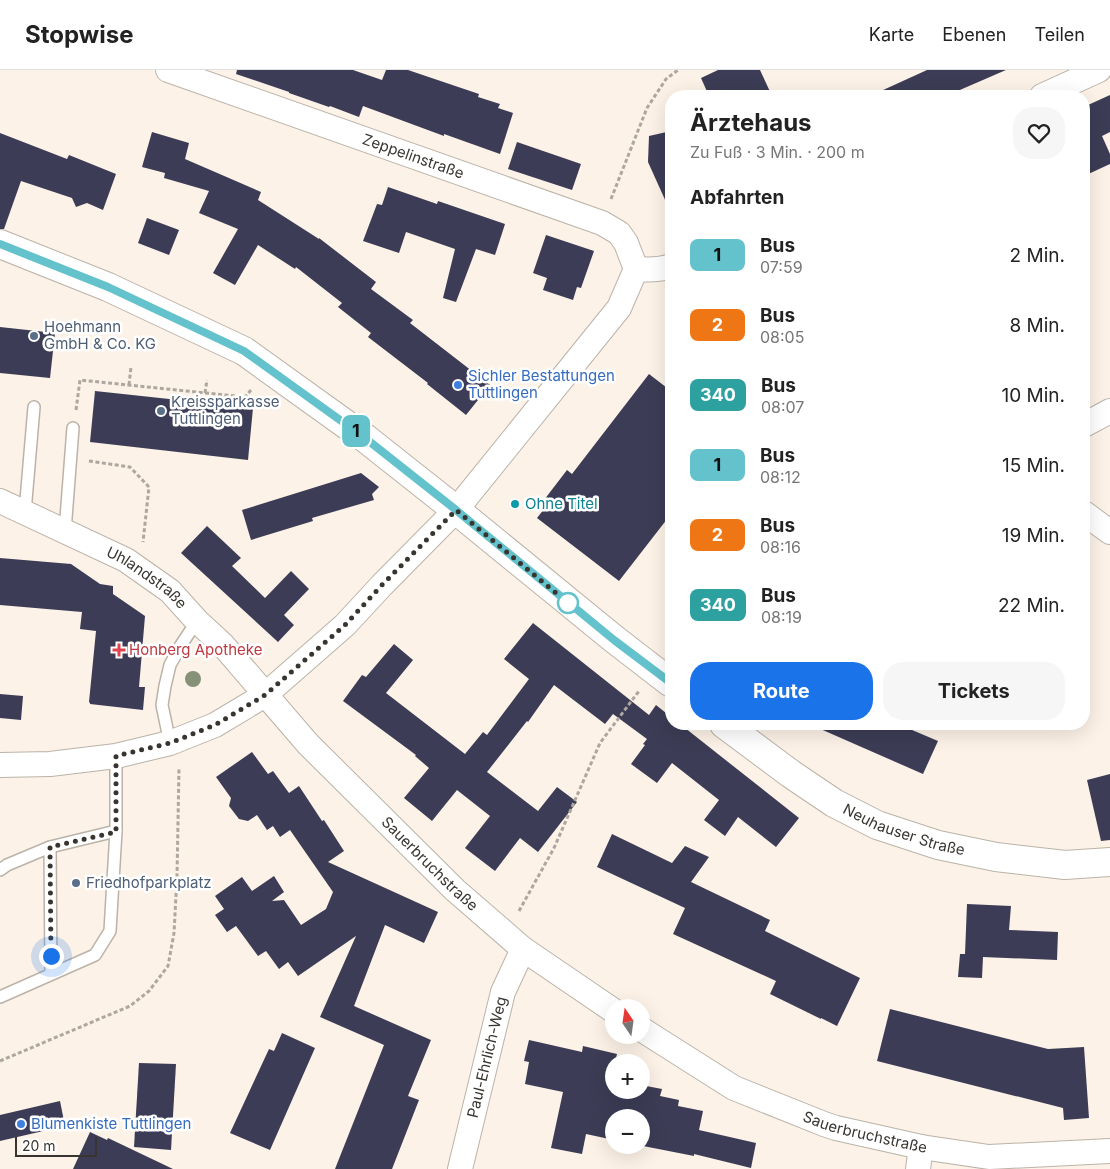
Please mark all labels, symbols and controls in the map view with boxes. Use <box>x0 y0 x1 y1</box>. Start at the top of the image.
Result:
text: Stopwise <box>25 20 133 49</box>
text: Karte <box>869 24 914 45</box>
text: Ebenen <box>942 24 1006 45</box>
text: Teilen <box>1034 24 1085 45</box>
button: heart <box>1013 107 1065 159</box>
text: Ärztehaus <box>690 108 812 137</box>
street label: Zeppelinstraße <box>360 129 467 183</box>
text: Zu Fuß · 3 Min. · 200 m <box>690 142 865 162</box>
text: Abfahrten <box>690 186 784 209</box>
text: Bus <box>760 234 795 257</box>
text: 1 <box>714 244 721 265</box>
text: 2 Min. <box>1010 244 1065 267</box>
text: 07:59 <box>760 257 803 277</box>
text: Bus <box>760 304 795 327</box>
text: 2 <box>712 314 723 335</box>
text: 8 Min. <box>1009 314 1065 337</box>
place label: Hoehmann GmbH & Co. KG <box>44 317 156 353</box>
text: 08:05 <box>760 327 804 347</box>
marker: Hoehmann GmbH & Co. KG <box>28 330 40 342</box>
place label: Sichler Bestattungen Tuttlingen <box>468 366 615 402</box>
text: Bus <box>761 374 796 397</box>
marker: Sichler Bestattungen Tuttlingen <box>452 379 464 391</box>
text: 340 <box>700 384 736 405</box>
text: 10 Min. <box>1001 384 1065 407</box>
place label: Kreissparkasse Tuttlingen <box>171 392 280 428</box>
text: 08:07 <box>761 397 804 417</box>
marker: Kreissparkasse Tuttlingen <box>155 405 167 417</box>
line badge: 1 <box>340 415 372 447</box>
text: 1 <box>352 420 360 441</box>
text: Bus <box>760 444 795 467</box>
text: 1 <box>714 454 721 475</box>
text: 15 Min. <box>1002 454 1065 477</box>
text: 08:12 <box>760 467 801 487</box>
place label: Ohne Titel <box>525 494 598 513</box>
marker: Ohne Titel <box>509 498 521 510</box>
text: Bus <box>760 514 795 537</box>
text: 2 <box>712 524 723 545</box>
text: 19 Min. <box>1002 524 1065 547</box>
text: 08:16 <box>760 537 801 557</box>
street label: Uhlandstraße <box>103 542 191 612</box>
text: Bus <box>761 584 796 607</box>
unlabelled marker <box>557 592 579 614</box>
text: 340 <box>700 594 736 615</box>
text: 22 Min. <box>998 594 1065 617</box>
text: 08:19 <box>761 607 802 627</box>
place label: Honberg Apotheke <box>129 640 262 659</box>
marker: Honberg Apotheke <box>113 644 125 656</box>
button: Route <box>690 662 873 720</box>
button: Tickets <box>883 662 1065 720</box>
street label: Neuhauser Straße <box>840 799 967 859</box>
street label: Sauerbruchstraße <box>378 812 482 915</box>
place label: Friedhofparkplatz <box>86 873 212 892</box>
marker: Friedhofparkplatz <box>70 877 82 889</box>
your location <box>39 944 64 969</box>
street label: Paul-Ehrlich-Weg <box>463 995 511 1120</box>
north arrow <box>605 999 650 1044</box>
map controls <box>605 999 650 1154</box>
button: + <box>605 1054 650 1099</box>
street label: Sauerbruchstraße <box>800 1107 928 1157</box>
button: − <box>605 1109 650 1154</box>
place label: Blumenkiste Tuttlingen <box>31 1114 191 1133</box>
marker: Blumenkiste Tuttlingen <box>15 1118 27 1130</box>
scale bar <box>15 1134 98 1157</box>
text: 20 m <box>22 1137 56 1154</box>

